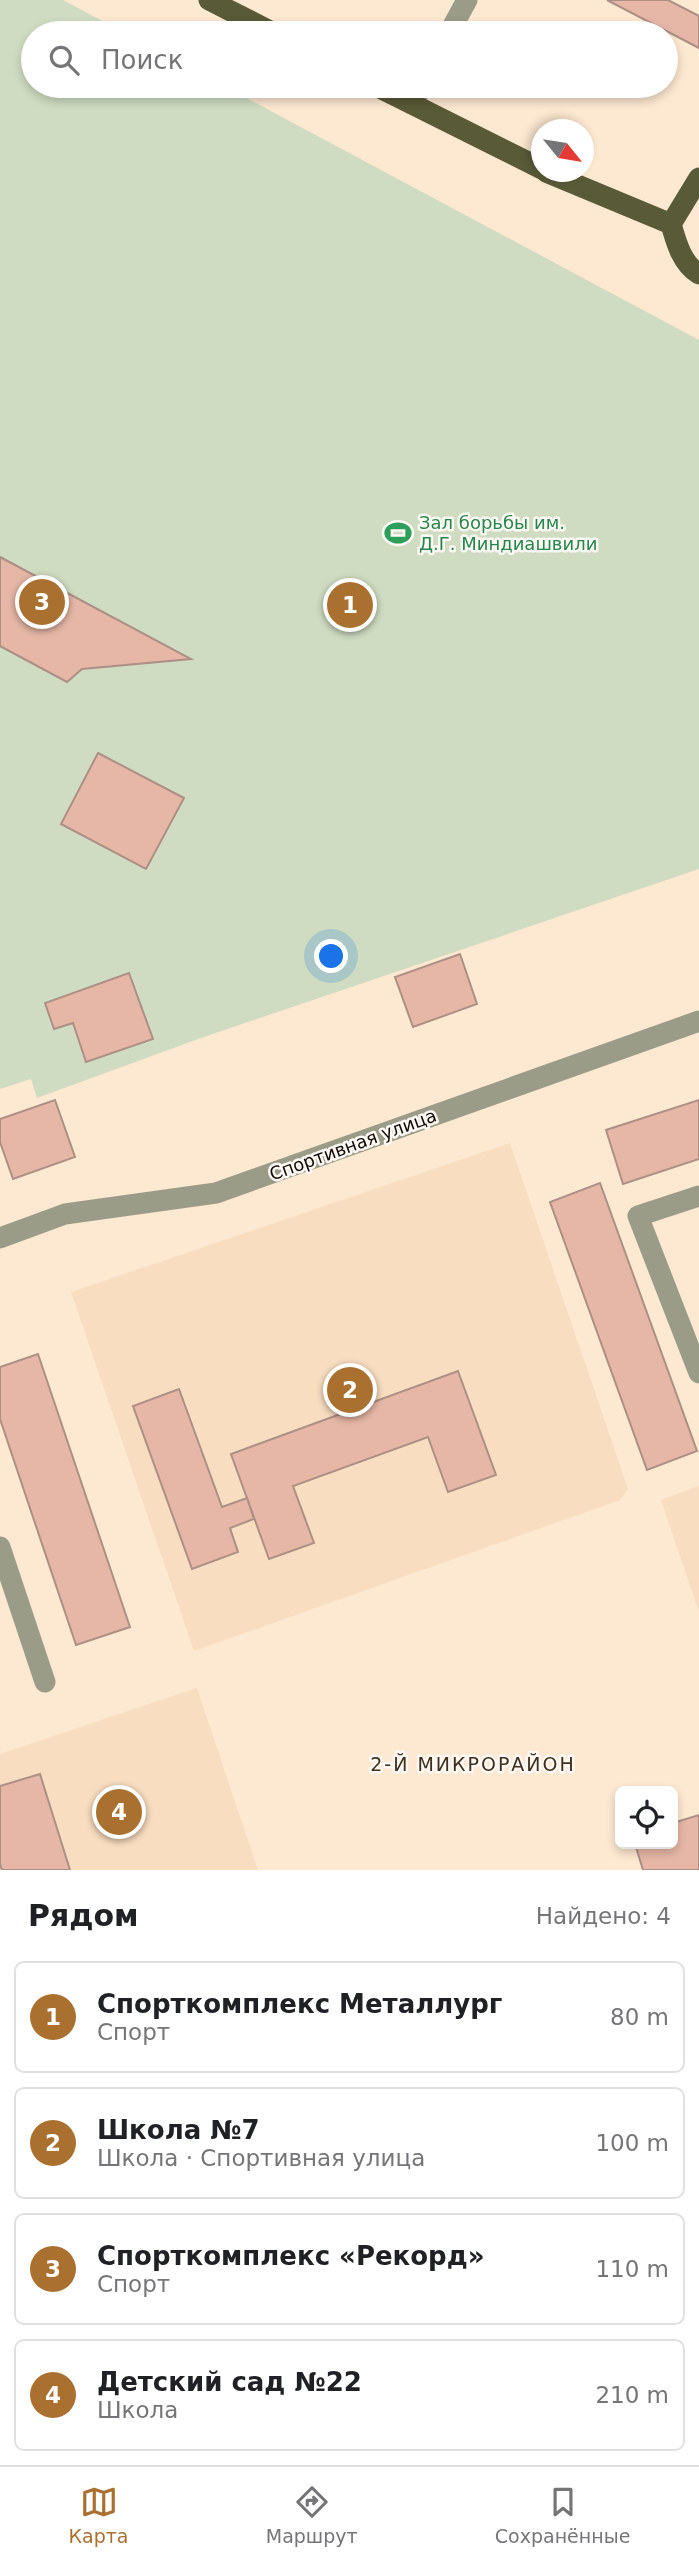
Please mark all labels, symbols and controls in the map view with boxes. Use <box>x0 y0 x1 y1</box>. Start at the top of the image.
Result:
search box <box>21 21 678 98</box>
icon: search <box>45 41 83 79</box>
text: Поиск <box>101 45 183 75</box>
north arrow <box>531 119 594 182</box>
place label: Зал борьбы им. Д.Г. Миндиашвили <box>419 512 597 554</box>
sports icon: Зал борьбы им. Д.Г. Миндиашвили <box>383 518 413 548</box>
pin: 3 <box>19 576 65 628</box>
pin: 1 <box>327 579 373 631</box>
your location <box>314 939 348 973</box>
street label: Спортивная улица <box>267 1105 439 1185</box>
pin: 2 <box>327 1364 373 1416</box>
district label: 2-Й МИКРОРАЙОН <box>370 1753 576 1775</box>
pin: 4 <box>96 1786 142 1838</box>
map controls <box>615 1786 678 1849</box>
button: locate <box>615 1786 678 1849</box>
text: Рядом <box>28 1898 139 1933</box>
text: Найдено: 4 <box>536 1903 671 1929</box>
text: Спорткомплекс Металлург <box>97 1989 502 2019</box>
text: 1 <box>45 2004 61 2030</box>
text: 80 m <box>610 2004 669 2030</box>
text: Спорт <box>97 2019 170 2045</box>
text: Школа №7 <box>97 2115 260 2145</box>
text: 2 <box>45 2130 61 2156</box>
text: 100 m <box>595 2130 669 2156</box>
text: Школа · Спортивная улица <box>97 2145 425 2171</box>
text: Спорткомплекс «Рекорд» <box>97 2241 485 2271</box>
text: 3 <box>45 2256 61 2282</box>
text: 110 m <box>595 2256 669 2282</box>
text: Спорт <box>97 2271 170 2297</box>
text: Детский сад №22 <box>97 2367 362 2397</box>
text: 4 <box>45 2382 61 2408</box>
text: 210 m <box>595 2382 669 2408</box>
text: Школа <box>97 2397 178 2423</box>
tab: Карта <box>69 2483 129 2547</box>
tab: Маршрут <box>266 2483 358 2547</box>
tab: Сохранённые <box>495 2483 630 2547</box>

